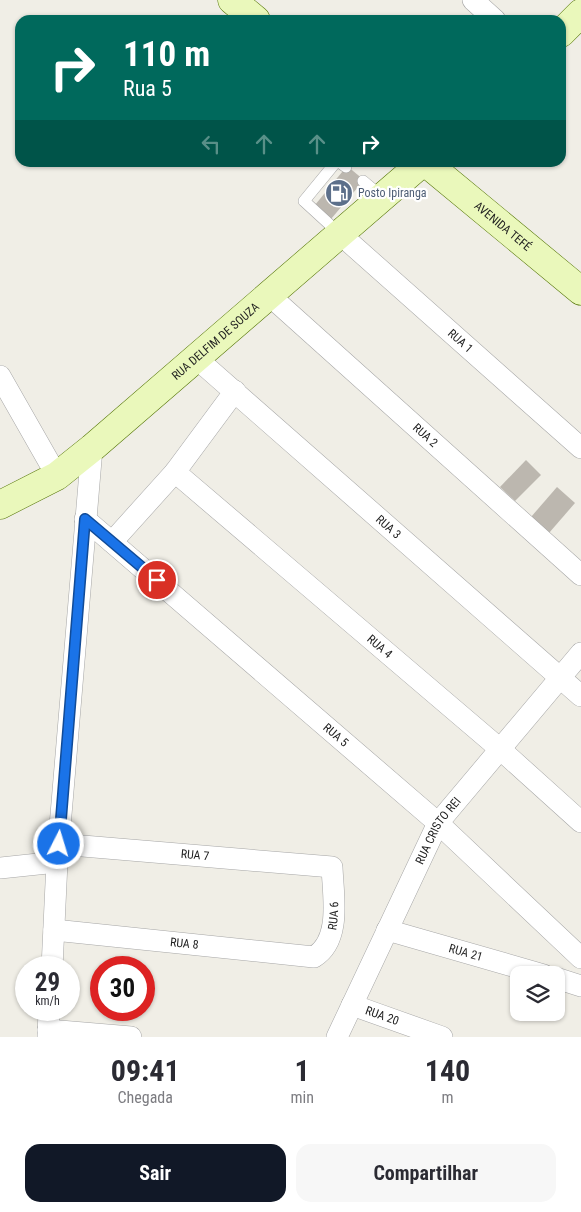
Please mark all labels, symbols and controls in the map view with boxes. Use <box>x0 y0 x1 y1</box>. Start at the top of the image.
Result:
text: 110 m <box>123 34 210 75</box>
icon: right <box>40 35 105 100</box>
text: Rua 5 <box>123 76 172 101</box>
icon: left <box>197 130 225 158</box>
icon: ahead <box>250 130 278 158</box>
icon: ahead <box>303 130 331 158</box>
icon: right <box>356 130 384 158</box>
fuel station icon: Posto Ipiranga <box>324 178 354 208</box>
place label: Posto Ipiranga <box>358 186 427 200</box>
street label: AVENIDA TEFÉ <box>472 199 535 254</box>
street label: RUA DELFIM DE SOUZA <box>169 300 262 383</box>
street label: RUA 1 <box>445 326 476 356</box>
street label: RUA 2 <box>410 420 441 450</box>
street label: RUA 3 <box>373 512 404 542</box>
pin <box>136 559 178 601</box>
icon: arrive <box>143 566 171 594</box>
street label: RUA 4 <box>364 632 395 661</box>
street label: RUA 5 <box>320 720 351 750</box>
street label: RUA CRISTO REI <box>413 794 464 867</box>
position arrow <box>32 817 84 869</box>
street label: RUA 7 <box>180 847 210 863</box>
street label: RUA 6 <box>325 901 341 931</box>
street label: RUA 8 <box>169 935 199 952</box>
street label: RUA 21 <box>447 941 484 964</box>
speed limit sign: 30 <box>90 956 155 1021</box>
map controls <box>510 966 565 1021</box>
button: layers <box>510 966 565 1021</box>
text: 29 <box>35 968 60 997</box>
text: km/h <box>35 994 60 1008</box>
street label: RUA 20 <box>364 1003 401 1028</box>
text: 09:41 <box>111 1053 180 1088</box>
text: 1 <box>295 1053 310 1088</box>
text: 140 <box>425 1053 470 1088</box>
text: Chegada <box>118 1088 173 1107</box>
text: min <box>290 1088 314 1107</box>
text: m <box>441 1088 453 1107</box>
button: Sair <box>25 1144 286 1202</box>
button: Compartilhar <box>296 1144 556 1202</box>

